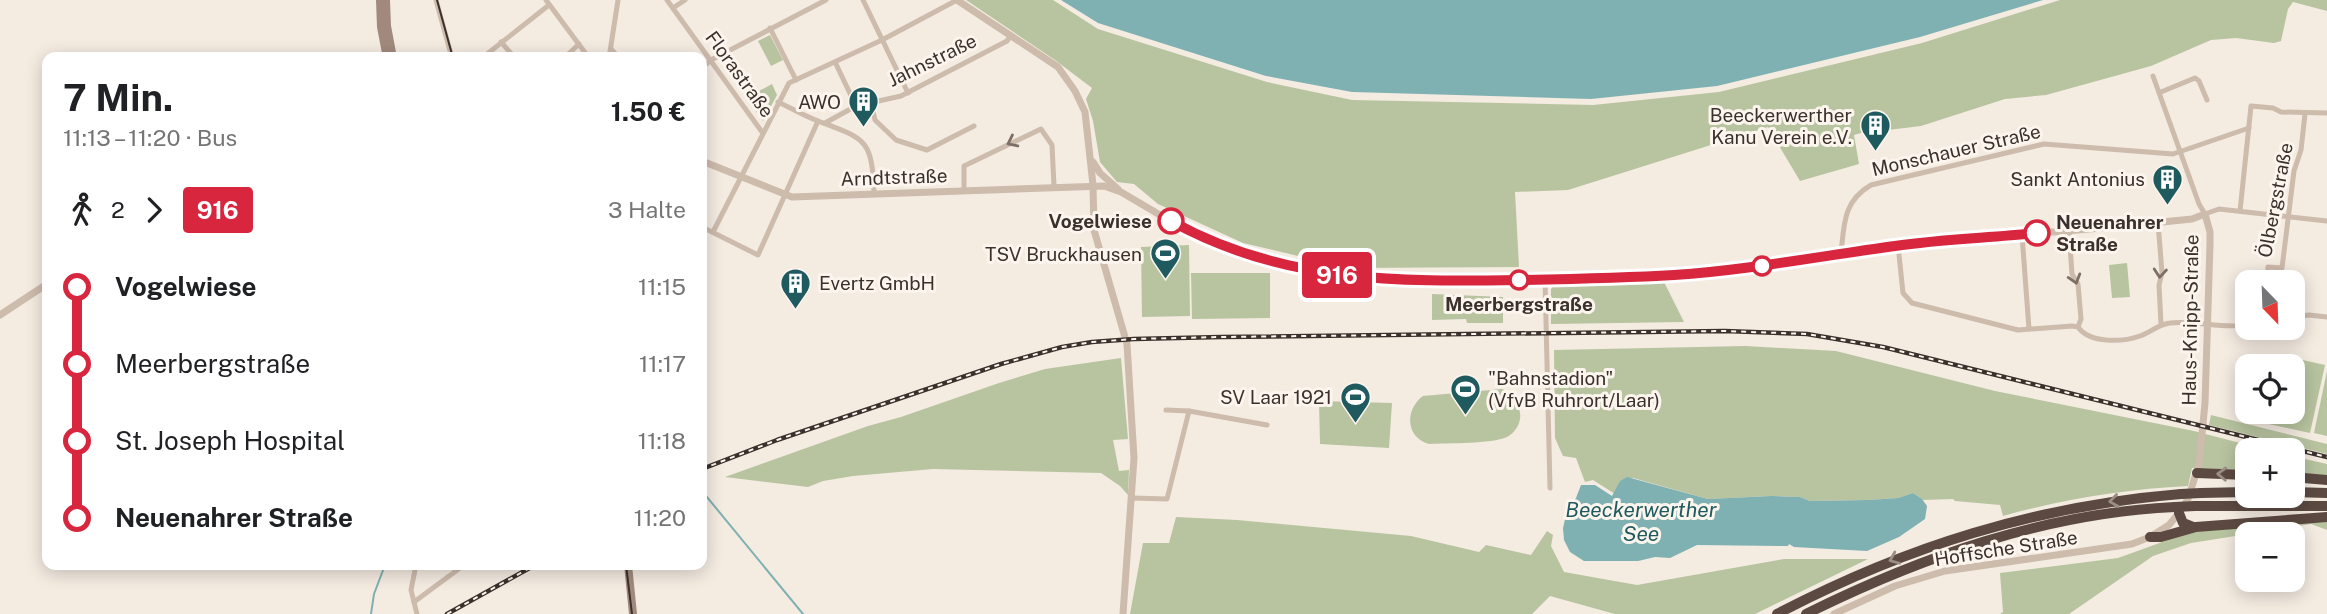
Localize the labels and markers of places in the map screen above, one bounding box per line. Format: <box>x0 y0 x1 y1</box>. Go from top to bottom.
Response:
building icon: AWO <box>847 85 881 129</box>
place label: AWO <box>798 91 841 113</box>
place label: Beeckerwerther Kanu Verein e.V. <box>1710 104 1852 148</box>
building icon: Beeckerwerther Kanu Verein e.V. <box>1858 109 1892 153</box>
building icon: Sankt Antonius <box>2151 162 2185 206</box>
place label: Sankt Antonius <box>2010 168 2145 190</box>
marker: Vogelwiese <box>1158 208 1184 234</box>
place label: Vogelwiese <box>1049 210 1152 232</box>
place label: Neuenahrer Straße <box>2056 211 2164 255</box>
marker: Neuenahrer Straße <box>2024 220 2050 246</box>
sports icon: TSV Bruckhausen <box>1148 237 1182 281</box>
place label: TSV Bruckhausen <box>985 243 1142 265</box>
unlabelled marker <box>1752 256 1772 276</box>
building icon: Evertz GmbH <box>779 266 813 310</box>
marker: Meerbergstraße <box>1509 270 1529 290</box>
place label: Evertz GmbH <box>819 272 935 294</box>
place label: Meerbergstraße <box>1445 293 1593 315</box>
place label: "Bahnstadion" (VfvB Ruhrort/Laar) <box>1488 367 1660 411</box>
sports icon: "Bahnstadion" (VfvB Ruhrort/Laar) <box>1448 372 1482 416</box>
sports icon: SV Laar 1921 <box>1338 380 1372 424</box>
place label: SV Laar 1921 <box>1220 386 1332 408</box>

